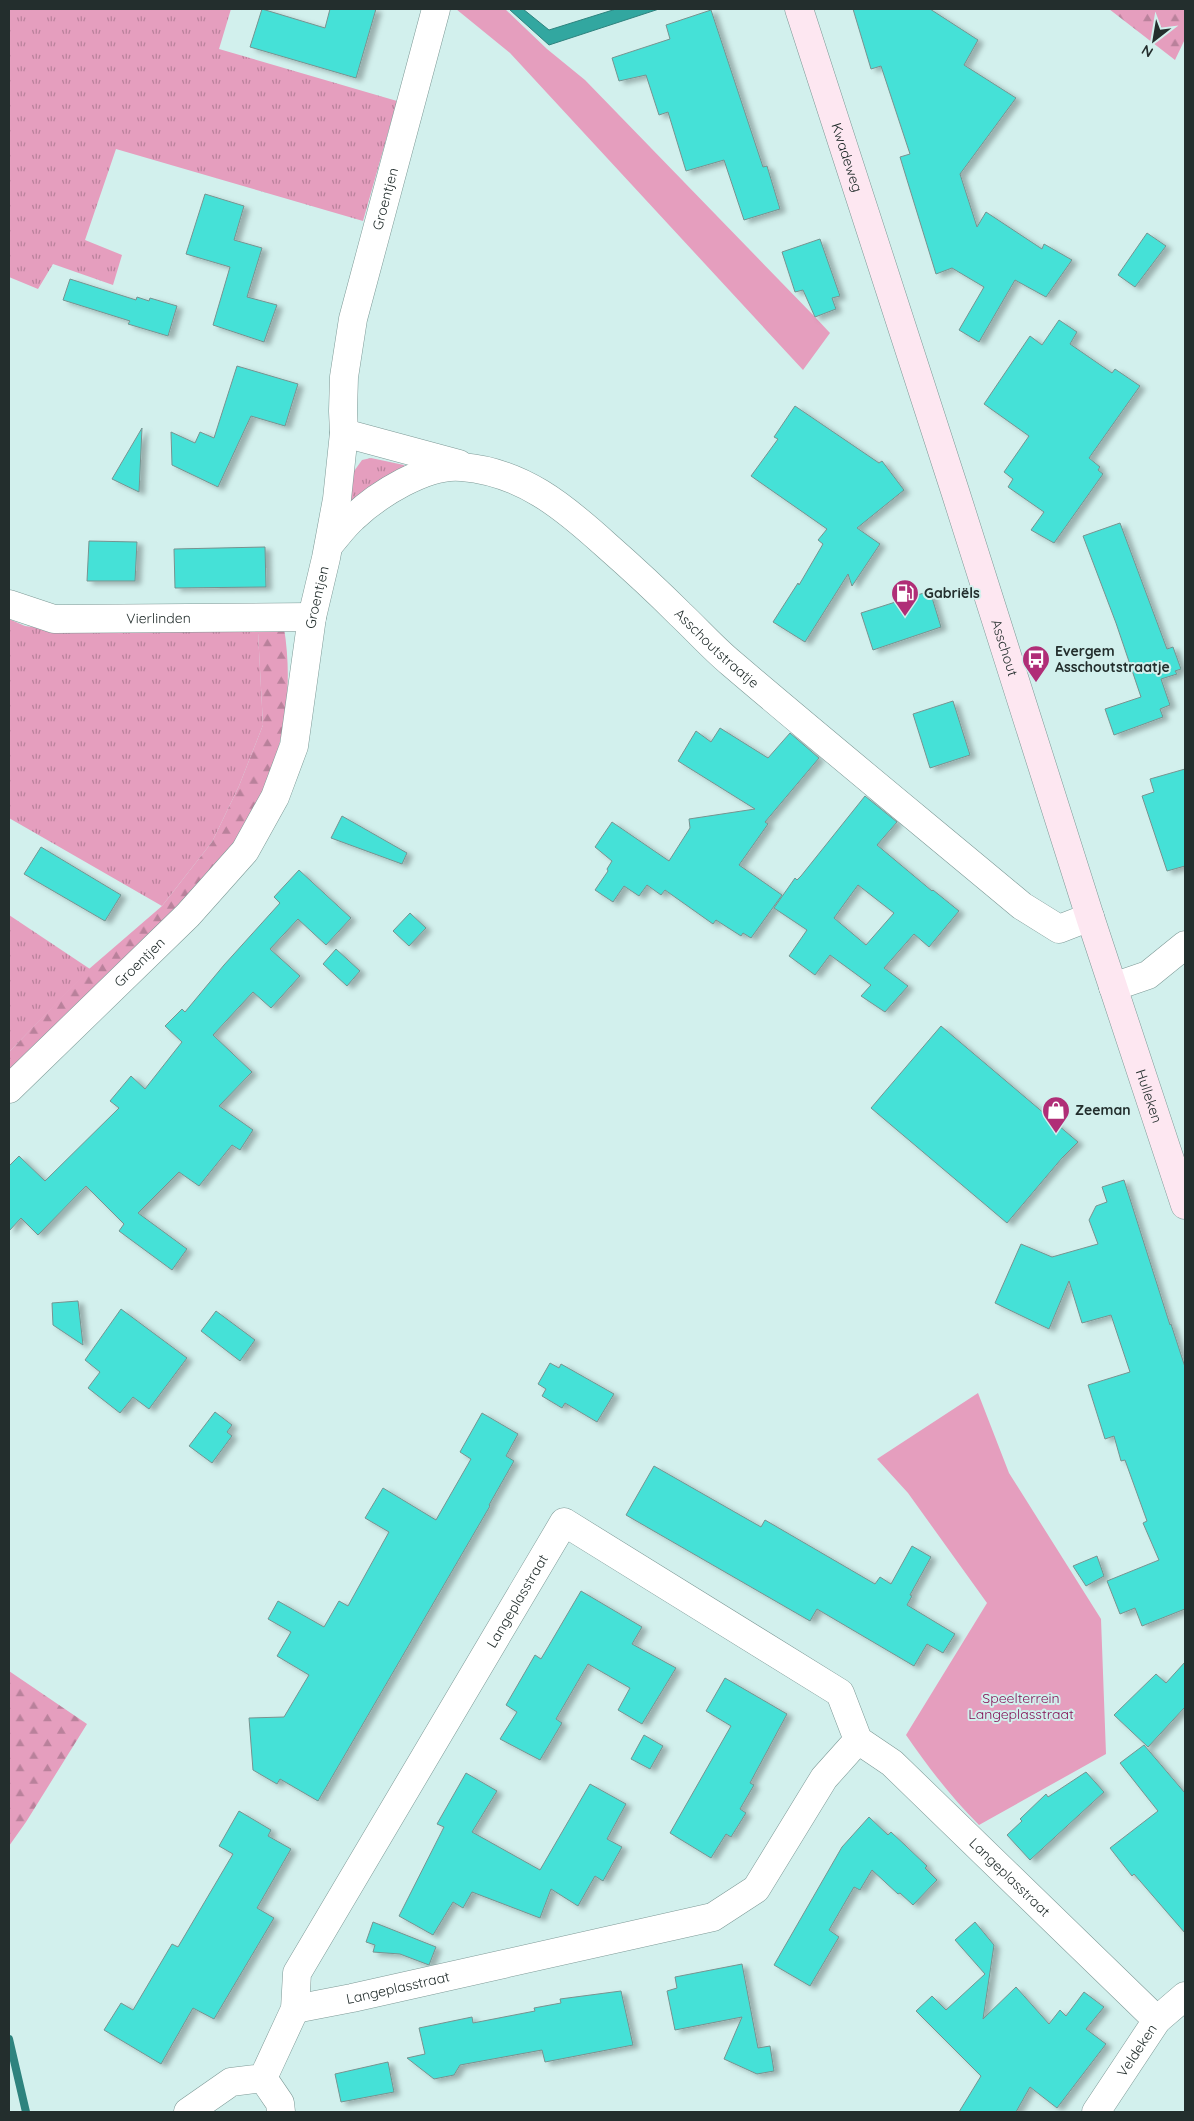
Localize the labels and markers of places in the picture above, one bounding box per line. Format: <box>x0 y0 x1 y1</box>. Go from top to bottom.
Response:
fuel station icon: Gabriëls <box>890 578 920 617</box>
place label: Gabriëls <box>924 584 980 602</box>
place label: Evergem Asschoutstraatje <box>1055 642 1170 676</box>
bus stop icon: Evergem Asschoutstraatje <box>1021 644 1051 683</box>
shop icon: Zeeman <box>1041 1095 1071 1134</box>
place label: Zeeman <box>1075 1101 1131 1119</box>

